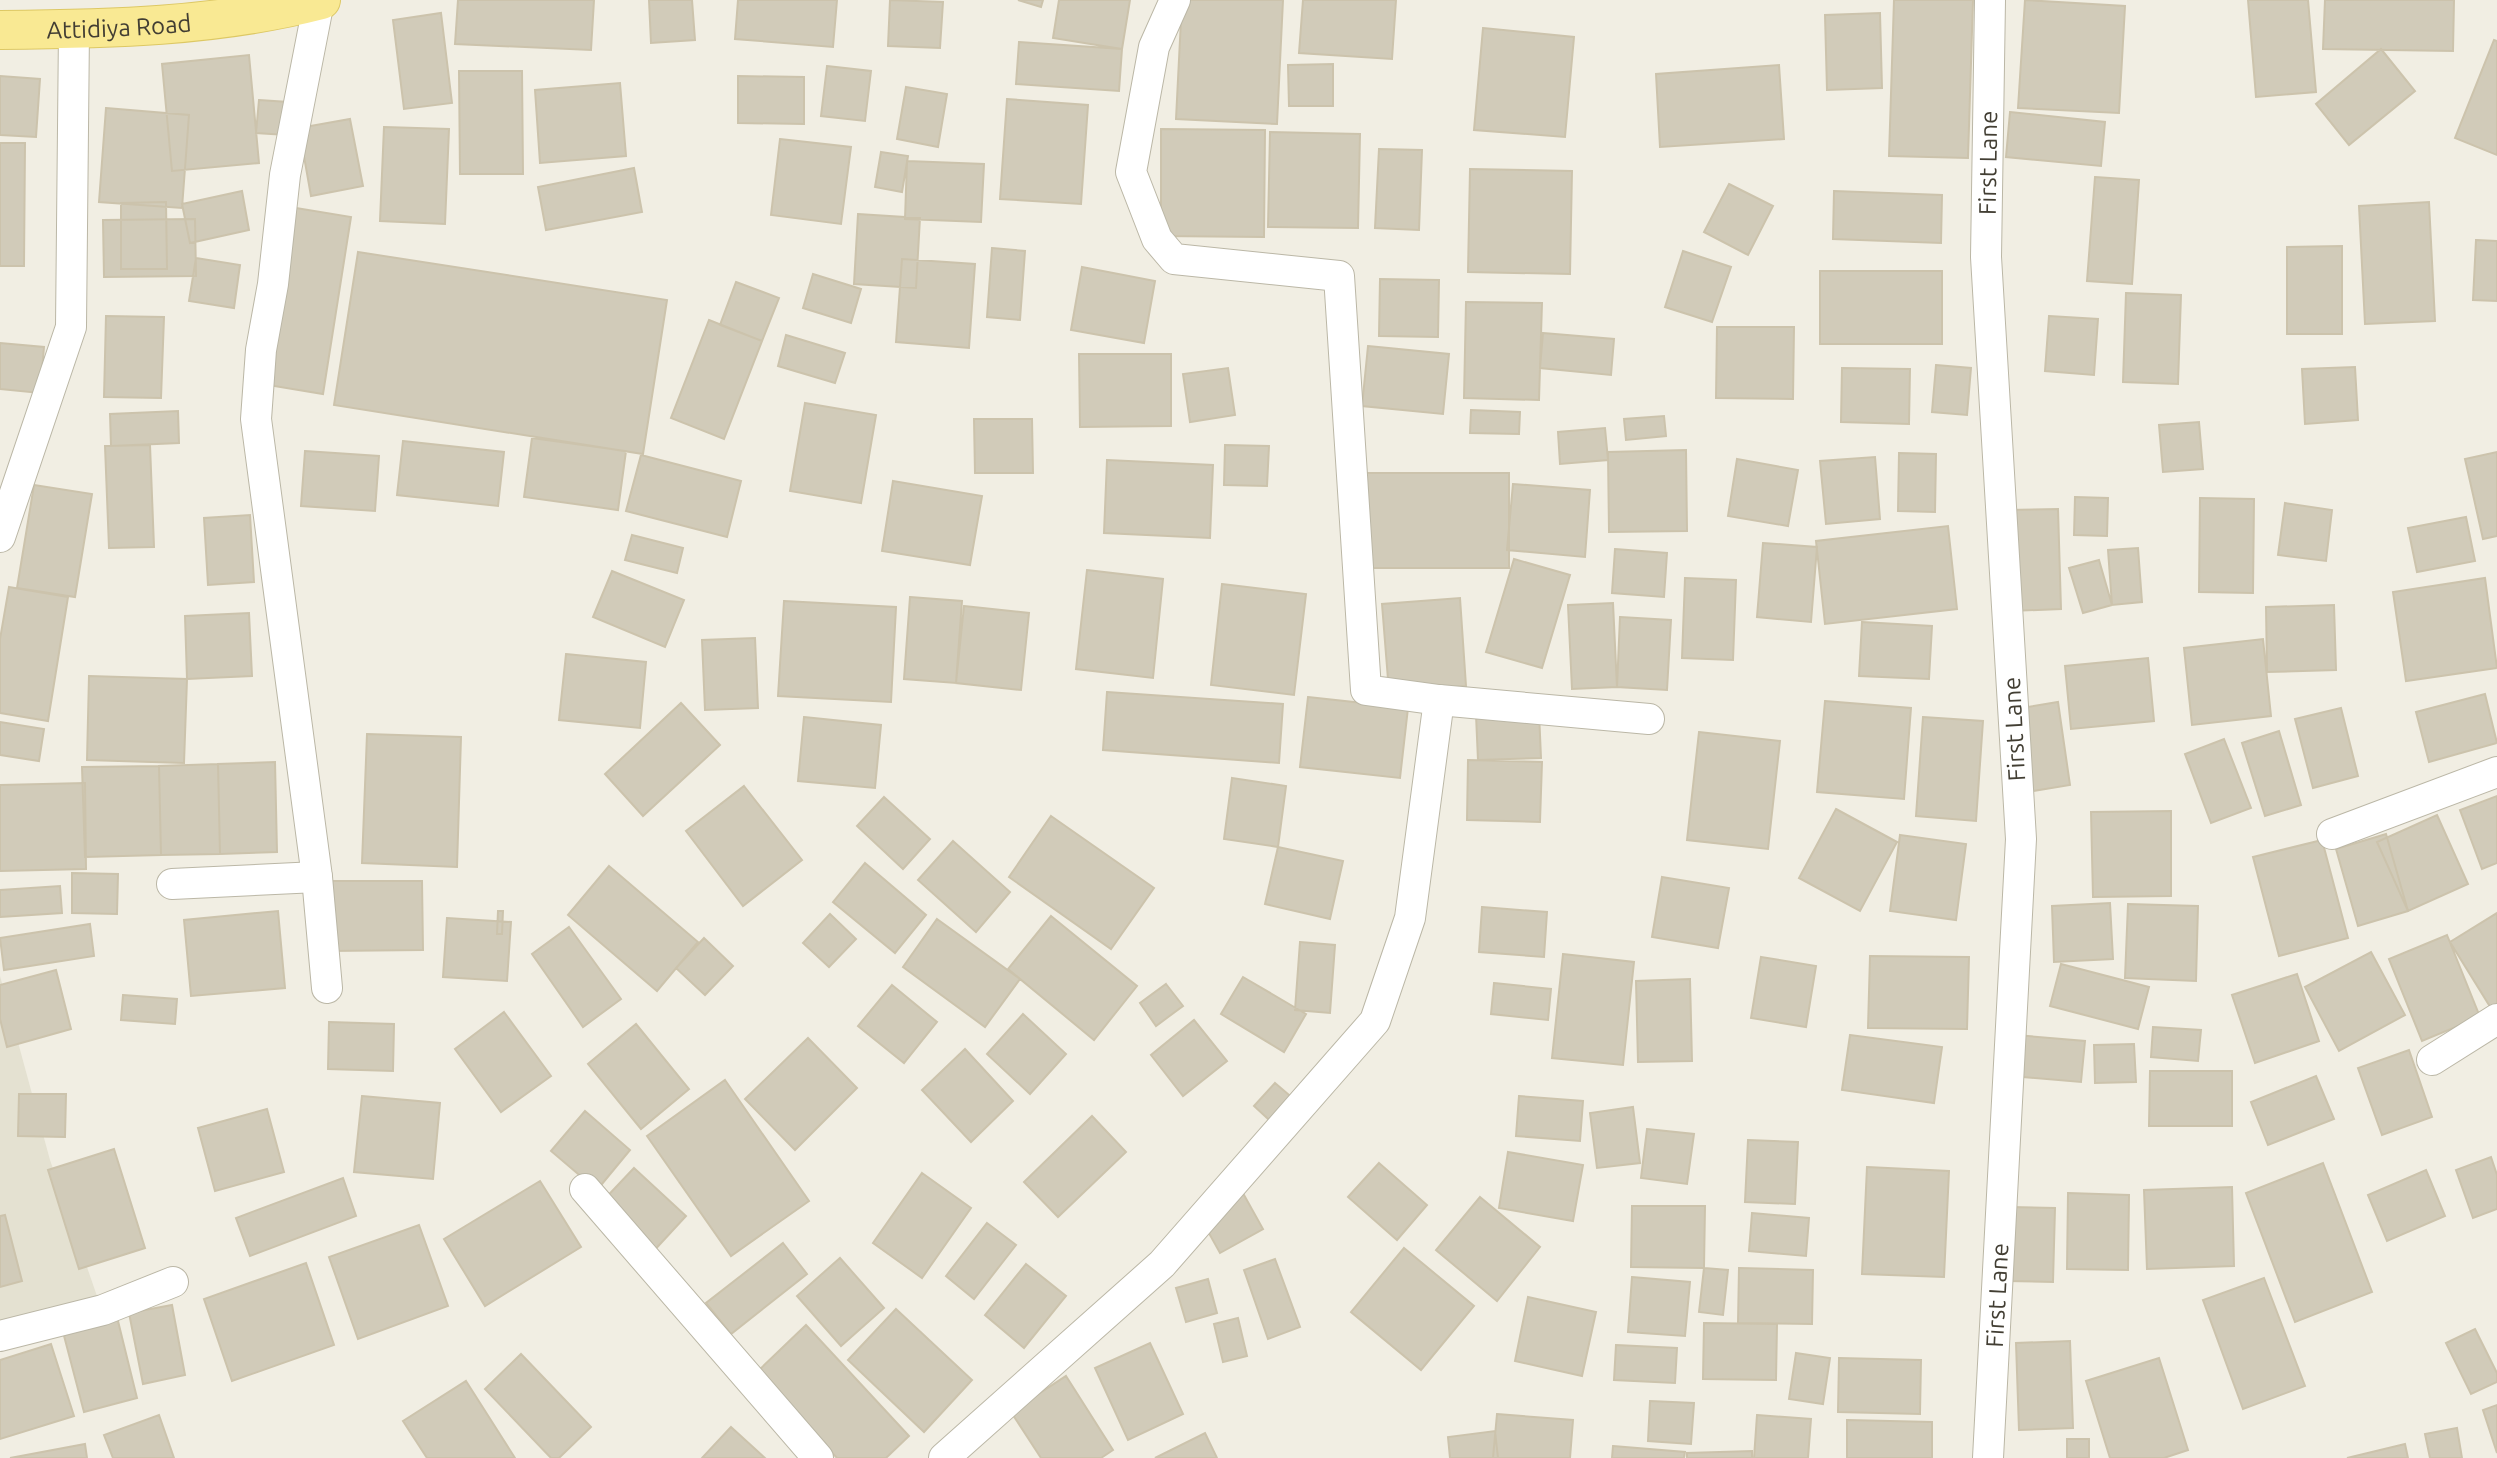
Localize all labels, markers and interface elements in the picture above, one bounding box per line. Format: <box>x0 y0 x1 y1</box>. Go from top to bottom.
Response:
street label: Attidiya Road <box>46 9 192 43</box>
street label: First Lane <box>1973 110 2002 215</box>
street label: First Lane <box>1998 676 2030 782</box>
street label: First Lane <box>1980 1242 2013 1348</box>

